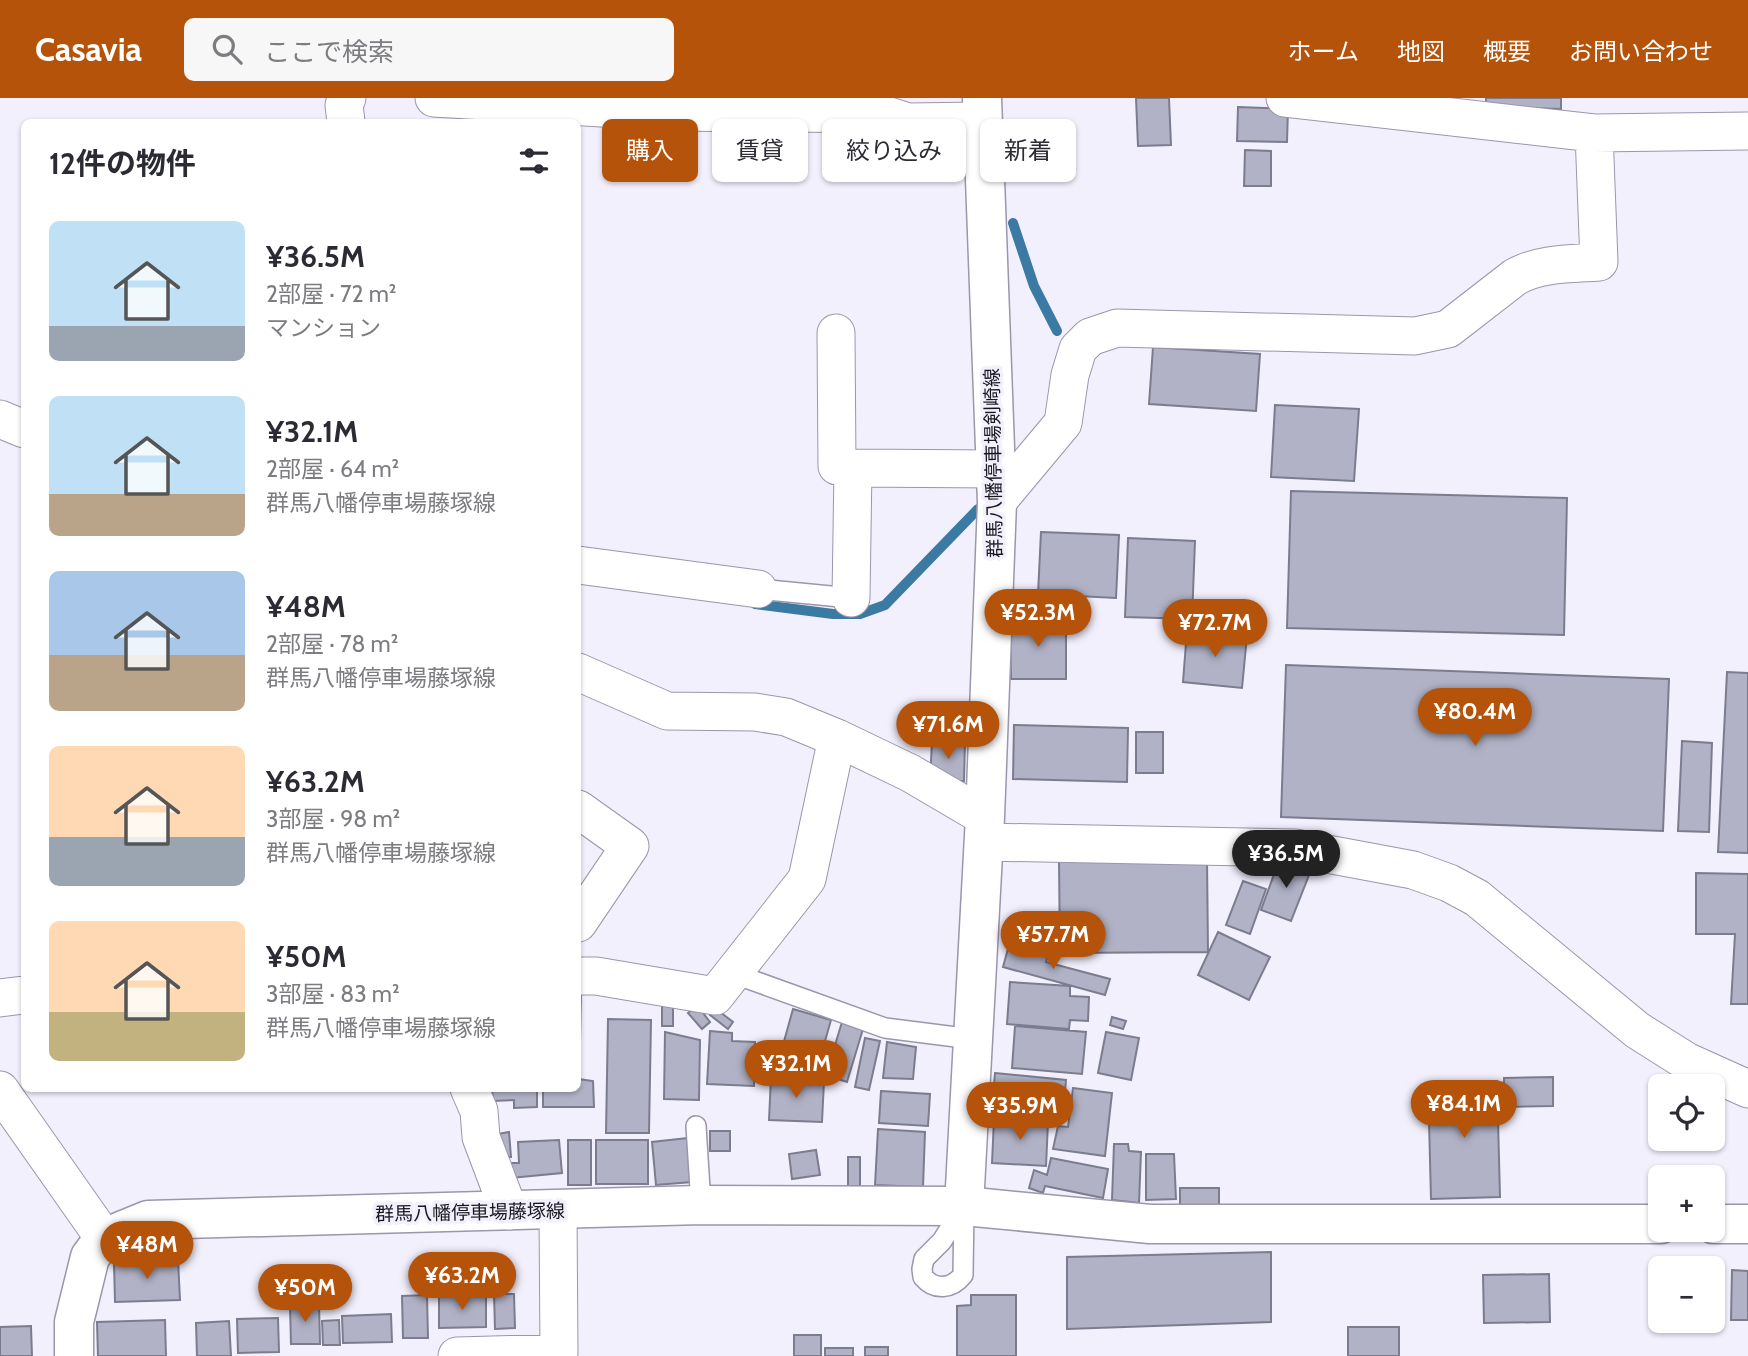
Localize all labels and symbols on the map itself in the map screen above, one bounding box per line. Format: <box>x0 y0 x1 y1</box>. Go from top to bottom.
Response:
street label: 群馬八幡停車場剣崎線 <box>980 368 1007 558</box>
pin: ¥52.3M <box>981 589 1095 649</box>
pin: ¥72.7M <box>1158 600 1272 659</box>
pin: ¥80.4M <box>1418 688 1532 748</box>
pin: ¥71.6M <box>891 702 1005 761</box>
pin: ¥36.5M <box>1229 830 1343 890</box>
pin: ¥57.7M <box>996 912 1110 971</box>
pin: ¥32.1M <box>739 1040 853 1100</box>
pin: ¥84.1M <box>1407 1080 1521 1140</box>
pin: ¥35.9M <box>963 1082 1077 1142</box>
street label: 群馬八幡停車場藤塚線 <box>375 1199 565 1226</box>
pin: ¥48M <box>106 1222 188 1281</box>
pin: ¥63.2M <box>405 1252 519 1312</box>
pin: ¥50M <box>264 1264 346 1324</box>

